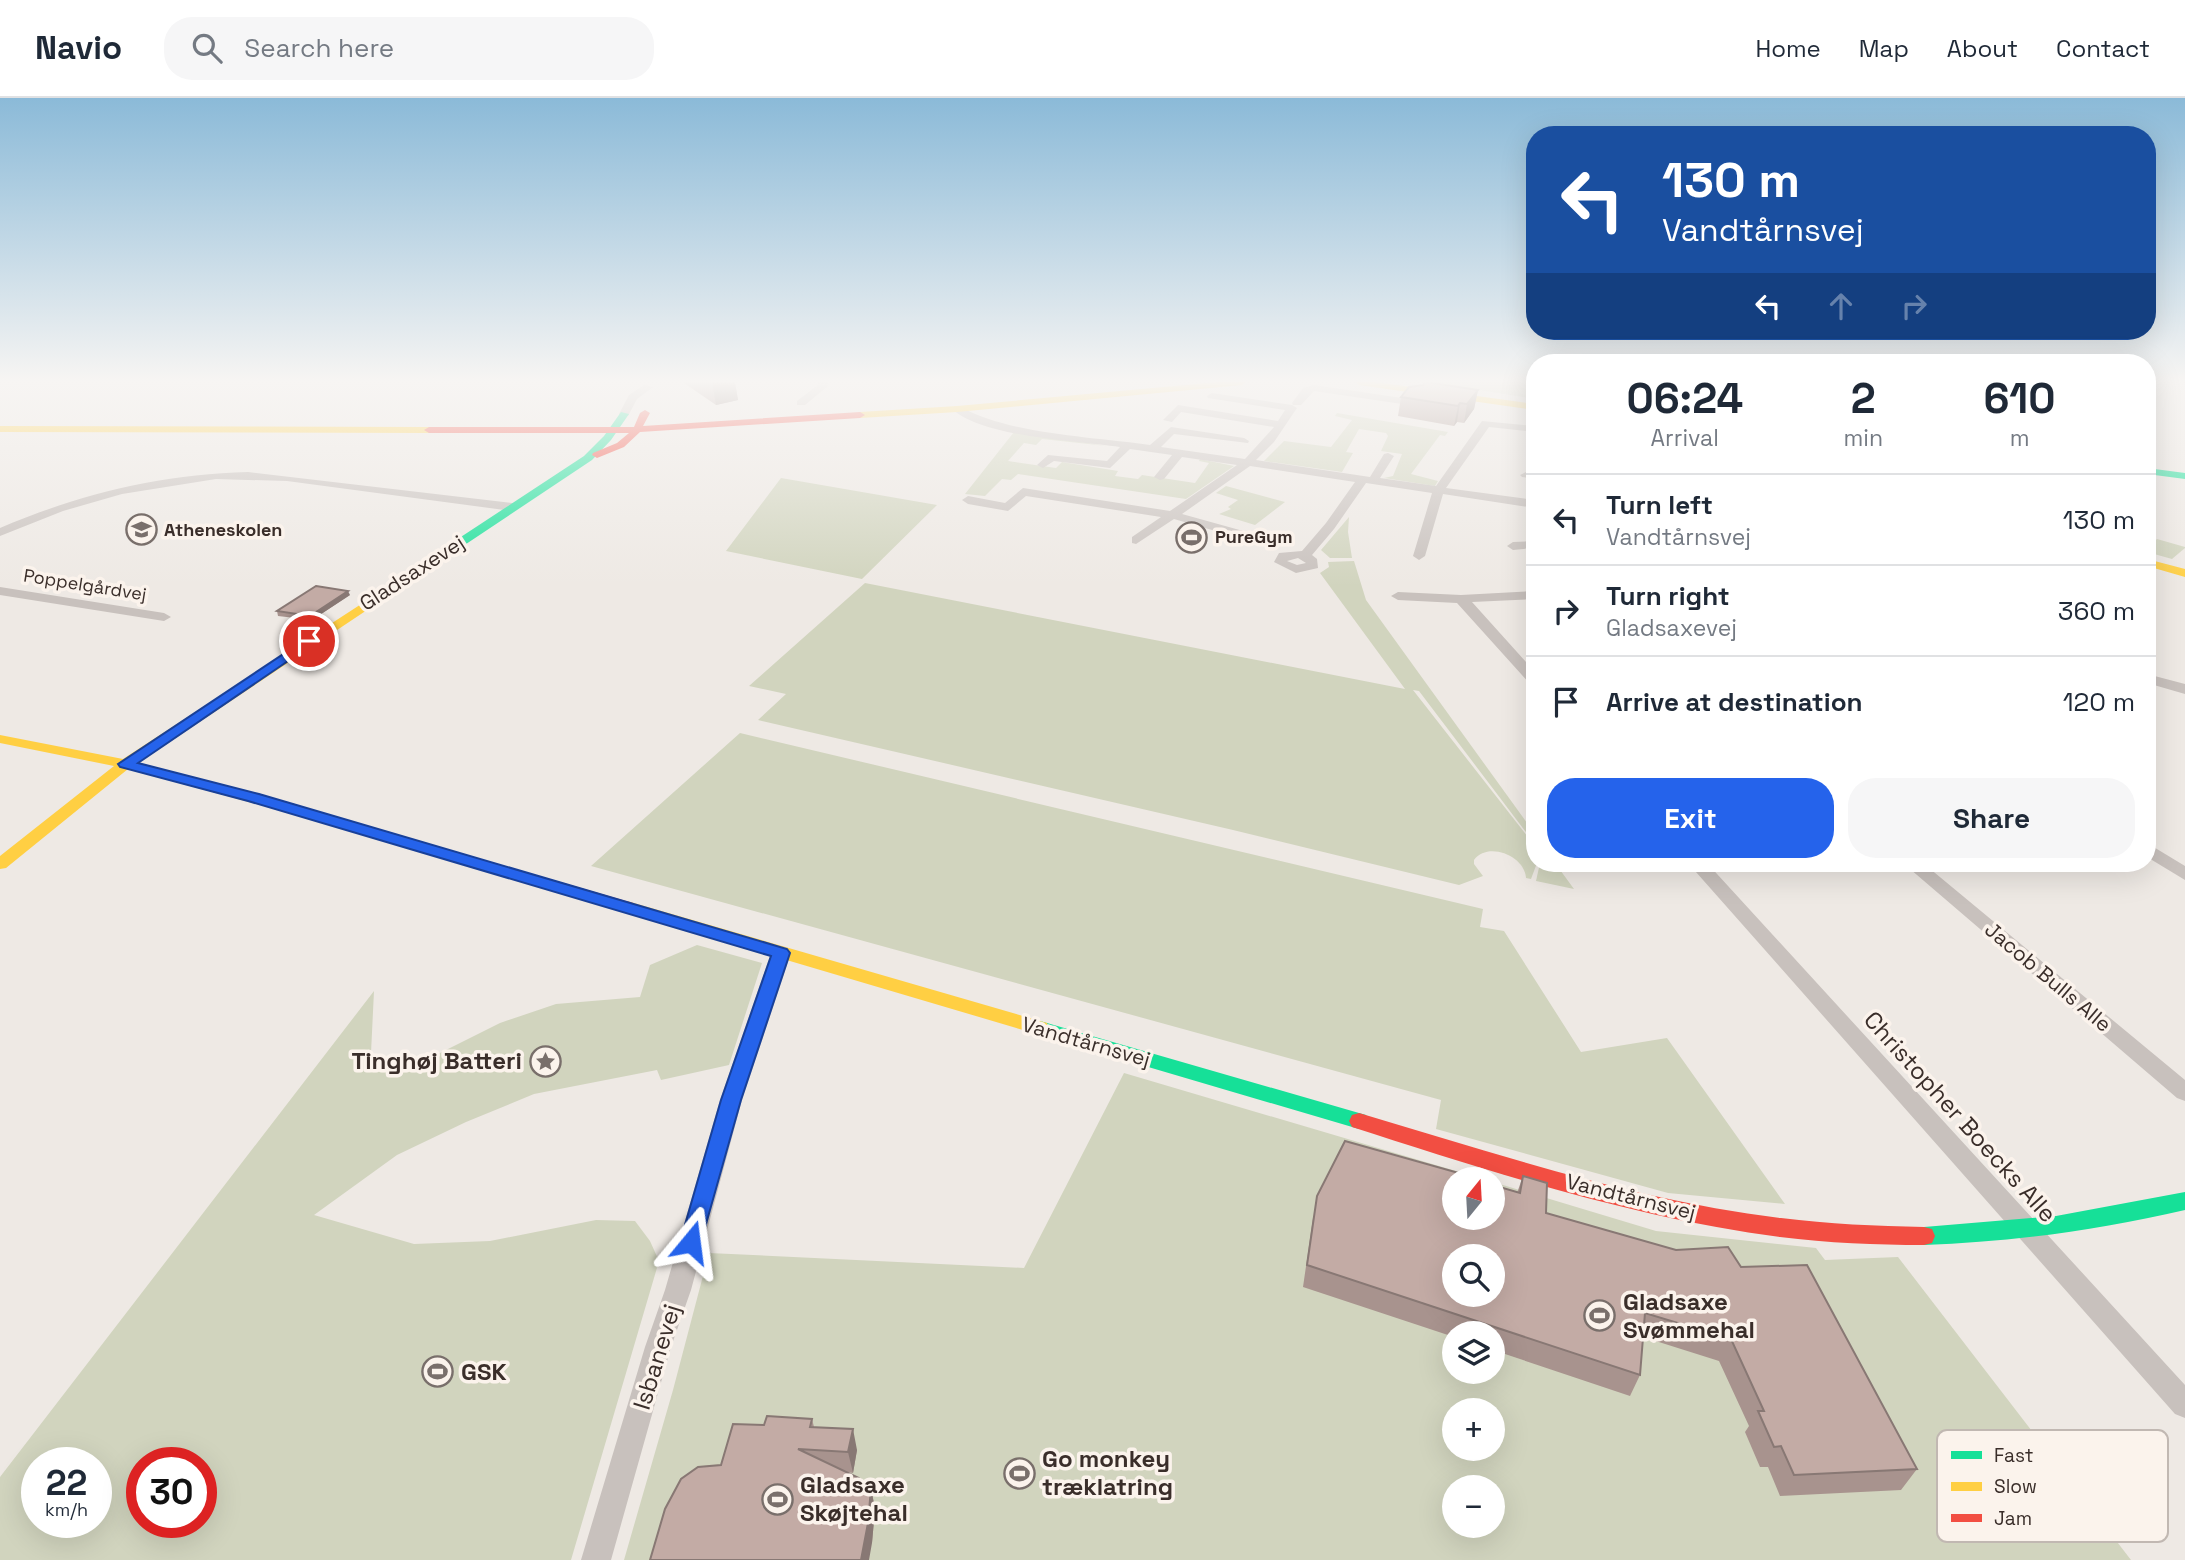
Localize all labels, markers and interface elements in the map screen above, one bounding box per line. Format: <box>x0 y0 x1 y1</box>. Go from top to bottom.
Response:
search box <box>164 17 654 80</box>
text: Navio <box>35 27 122 69</box>
icon: search <box>188 29 226 67</box>
text: Search here <box>244 31 394 65</box>
text: Home <box>1755 33 1821 64</box>
text: Map <box>1859 33 1909 64</box>
text: About <box>1947 33 2018 64</box>
text: Contact <box>2056 33 2150 64</box>
text: 130 m <box>1662 149 1800 211</box>
icon: left <box>1547 154 1638 245</box>
text: Vandtårnsvej <box>1662 210 1864 250</box>
icon: left <box>1749 287 1787 325</box>
icon: ahead <box>1822 287 1860 325</box>
icon: right <box>1895 287 1933 325</box>
text: 06:24 <box>1626 372 1743 425</box>
text: 2 <box>1851 372 1876 425</box>
text: 610 <box>1984 372 2056 425</box>
text: Arrival <box>1651 423 1719 453</box>
text: min <box>1844 423 1883 453</box>
text: m <box>2010 423 2029 453</box>
text: Turn left <box>1606 488 1713 522</box>
icon: left <box>1547 501 1585 539</box>
text: 130 m <box>2063 503 2135 537</box>
school or university icon: Atheneskolen <box>124 513 158 547</box>
place label: Atheneskolen <box>164 518 282 541</box>
sports icon: PureGym <box>1175 520 1209 554</box>
text: Vandtårnsvej <box>1606 522 1751 552</box>
place label: PureGym <box>1215 525 1293 548</box>
street label: Gladsaxevej <box>354 529 469 616</box>
street label: Poppelgårdvej <box>22 563 148 606</box>
text: Turn right <box>1606 579 1730 613</box>
icon: right <box>1547 592 1585 630</box>
text: 360 m <box>2058 594 2135 628</box>
pin <box>279 611 339 671</box>
text: Gladsaxevej <box>1606 613 1737 643</box>
icon: arrive <box>290 622 328 660</box>
icon: arrive <box>1547 683 1585 721</box>
text: Arrive at destination <box>1606 685 1863 719</box>
text: 120 m <box>2063 685 2135 719</box>
button: Exit <box>1547 778 1834 858</box>
button: Share <box>1848 778 2135 858</box>
street label: Jacob Bulls Alle <box>1979 916 2117 1038</box>
street label: Christopher Boecks Alle <box>1857 1005 2064 1229</box>
street label: Vandtårnsvej <box>1019 1010 1153 1073</box>
place icon: Tinghøj Batteri <box>528 1044 562 1078</box>
place label: Tinghøj Batteri <box>351 1045 522 1076</box>
north arrow <box>1442 1167 1505 1230</box>
map controls <box>1442 1167 1505 1538</box>
street label: Vandtårnsvej <box>1564 1167 1699 1226</box>
position arrow <box>654 1205 728 1279</box>
button: search <box>1442 1244 1505 1307</box>
place label: Gladsaxe Svømmehal <box>1623 1286 1755 1345</box>
sports icon: Gladsaxe Svømmehal <box>1583 1299 1617 1333</box>
street label: Isbanevej <box>626 1300 687 1413</box>
button: layers <box>1442 1321 1505 1384</box>
sports icon: GSK <box>421 1355 455 1389</box>
place label: GSK <box>461 1356 506 1387</box>
button: + <box>1442 1398 1505 1461</box>
legend <box>1937 1430 2168 1542</box>
place label: Go monkey træklatring <box>1042 1443 1173 1502</box>
text: Fast <box>1994 1443 2034 1468</box>
speed limit sign: 30 <box>126 1447 217 1538</box>
sports icon: Go monkey træklatring <box>1002 1456 1036 1490</box>
text: 22 <box>46 1461 87 1505</box>
place label: Gladsaxe Skøjtehal <box>800 1469 908 1528</box>
text: Slow <box>1994 1474 2037 1499</box>
button: − <box>1442 1475 1505 1538</box>
sports icon: Gladsaxe Skøjtehal <box>760 1482 794 1516</box>
text: km/h <box>45 1498 88 1521</box>
text: Jam <box>1994 1506 2032 1531</box>

